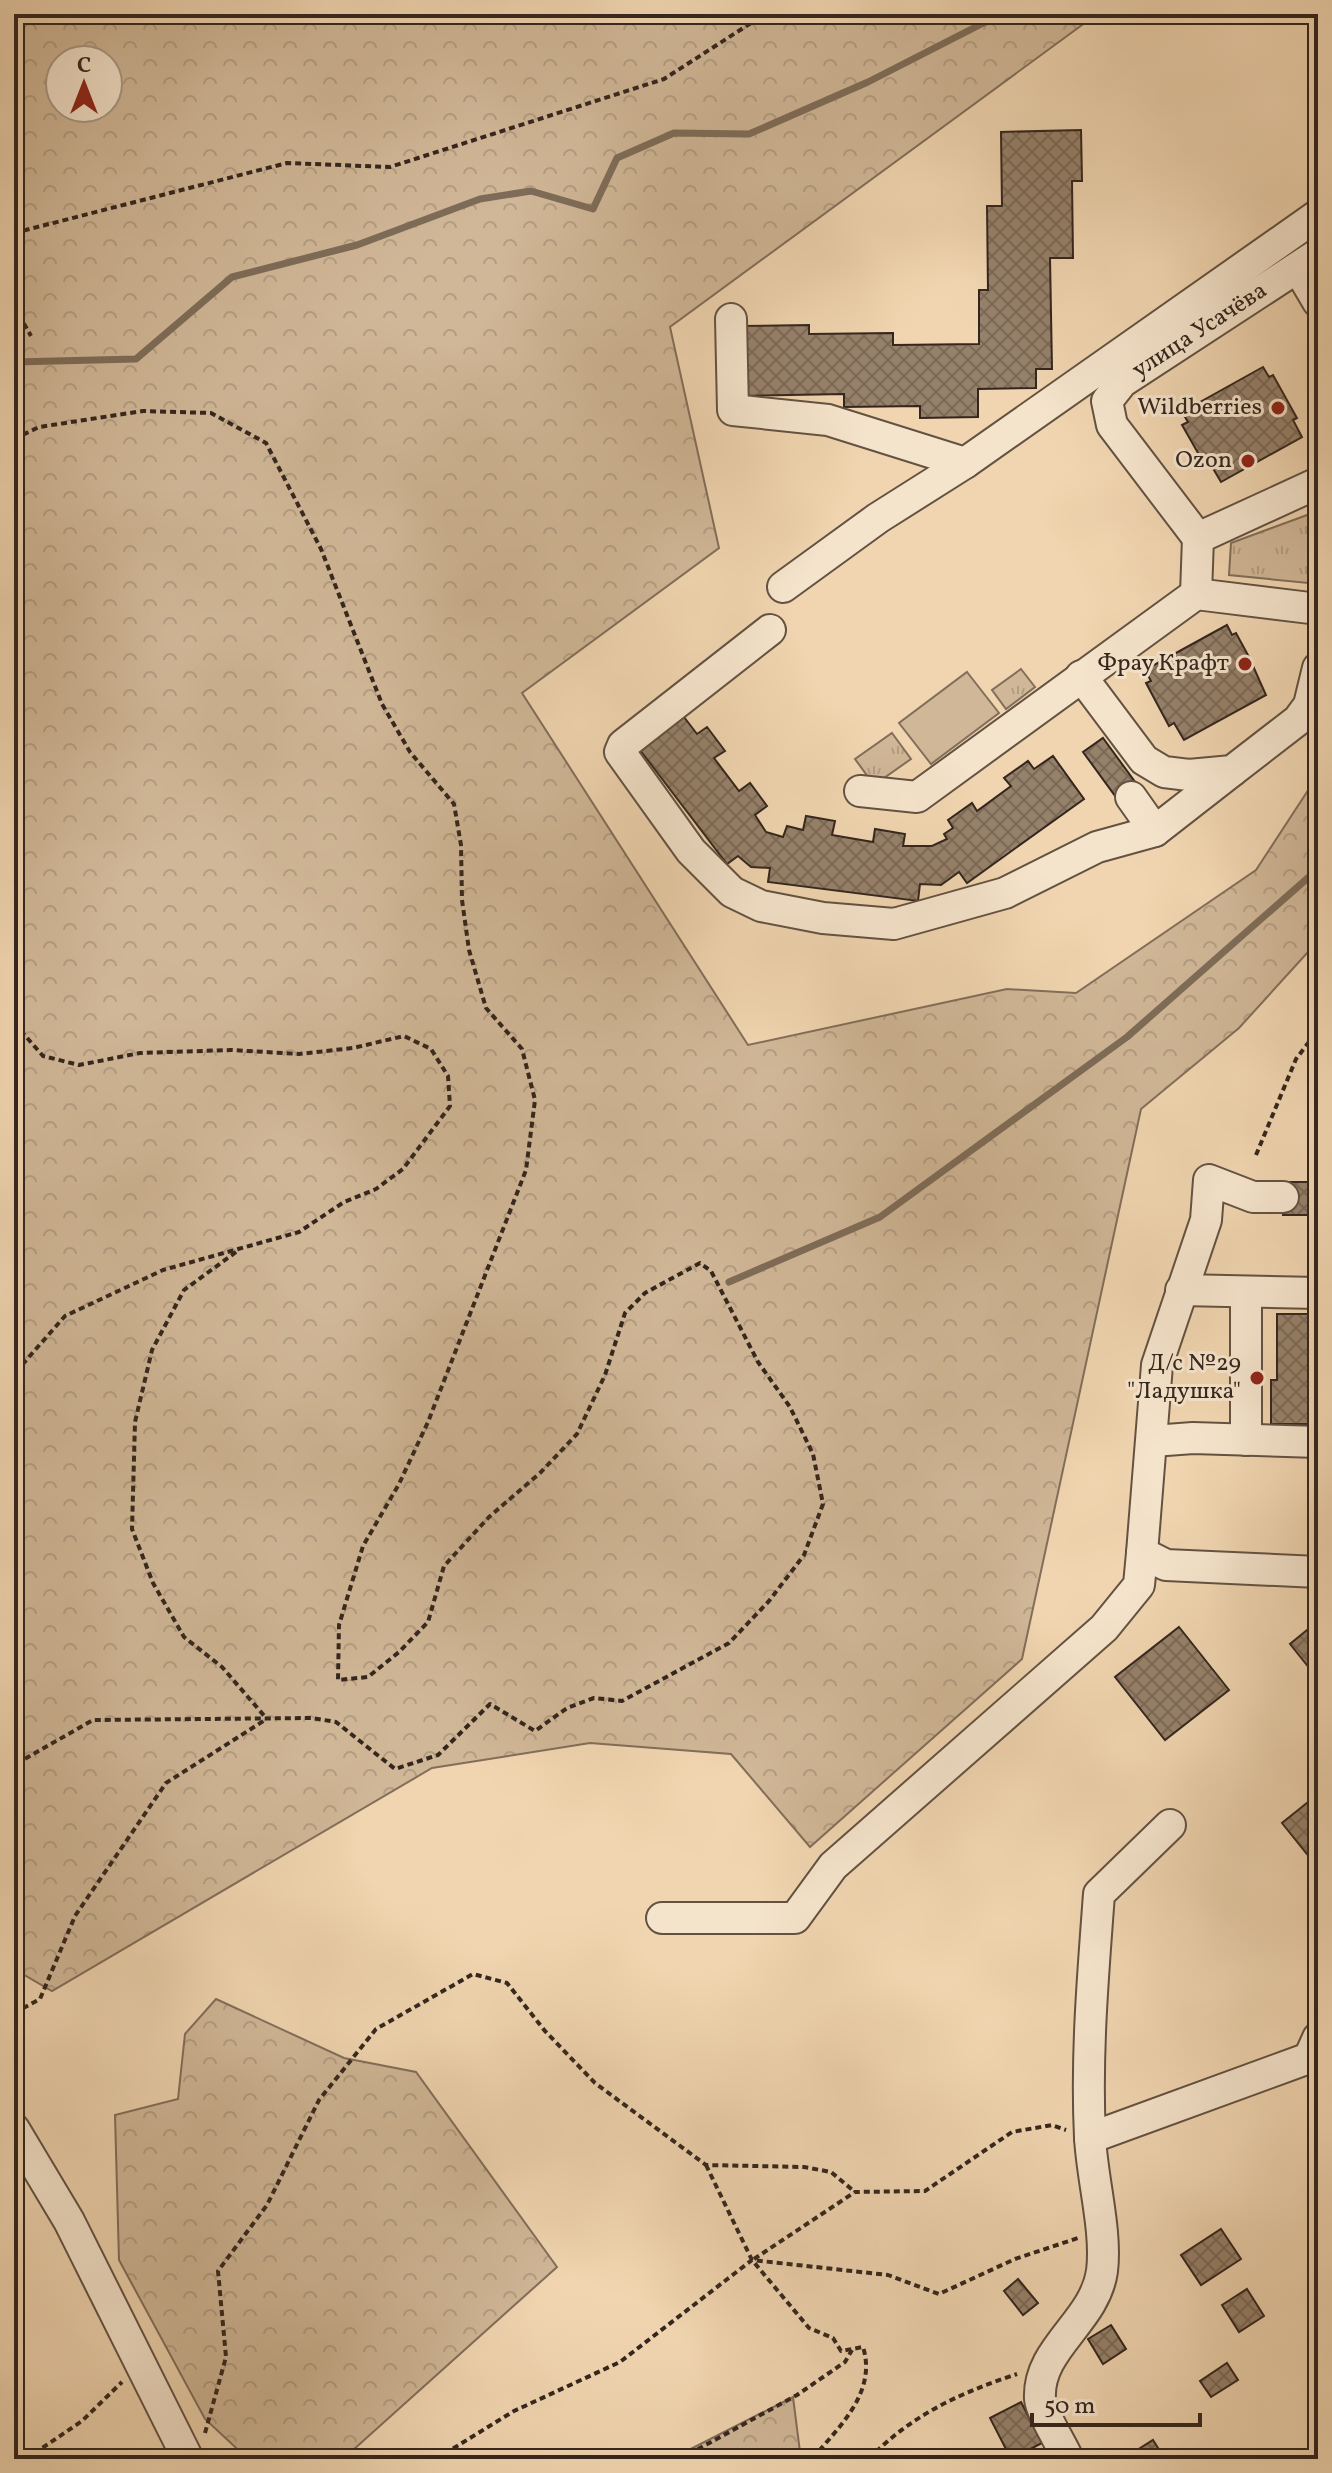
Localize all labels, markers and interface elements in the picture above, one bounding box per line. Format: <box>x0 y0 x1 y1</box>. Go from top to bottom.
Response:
north arrow <box>44 44 124 124</box>
text: С <box>77 51 91 82</box>
street label: улица Усачёва <box>1126 275 1274 387</box>
place label: Wildberries <box>1137 391 1262 425</box>
marker: Wildberries <box>1269 399 1287 417</box>
place label: Ozon <box>1175 444 1232 478</box>
marker: Ozon <box>1239 452 1257 470</box>
place label: Фрау Крафт <box>1097 647 1229 681</box>
marker: Фрау Крафт <box>1236 655 1254 673</box>
place label: Д/с №29 "Ладушка" <box>1127 1347 1241 1409</box>
marker: Д/с №29 "Ладушка" <box>1248 1369 1266 1387</box>
scale bar <box>1032 2377 1200 2427</box>
text: 50 m <box>1044 2390 1096 2424</box>

